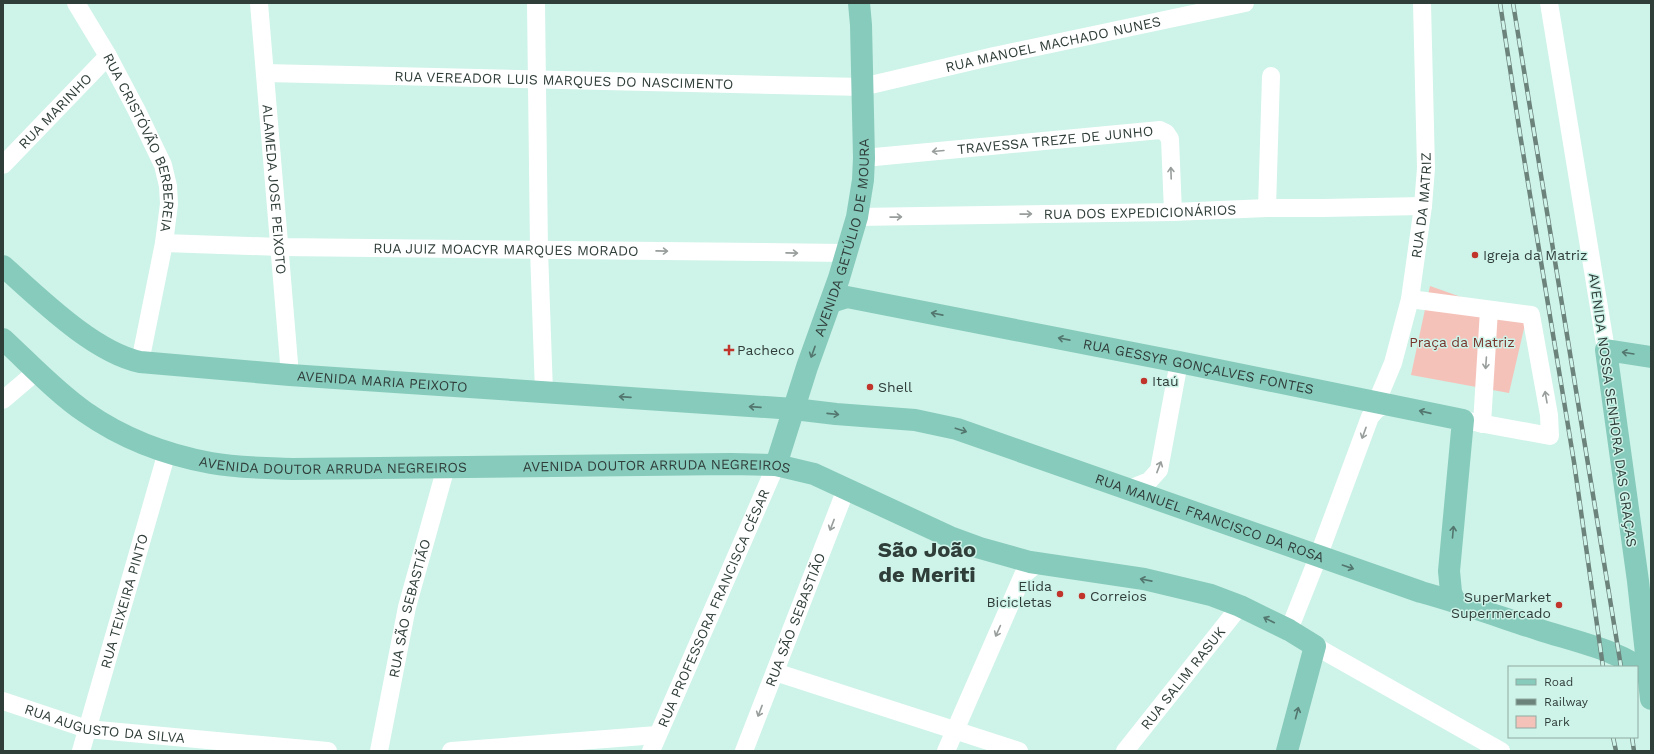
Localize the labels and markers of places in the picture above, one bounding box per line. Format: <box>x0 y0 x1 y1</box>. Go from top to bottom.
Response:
place label: Igreja da Matriz <box>1483 247 1588 263</box>
marker: Igreja da Matriz <box>1470 250 1480 260</box>
place label: Pacheco <box>737 342 794 358</box>
marker: Pacheco <box>724 345 734 355</box>
place label: Itaú <box>1152 373 1179 389</box>
marker: Itaú <box>1139 376 1149 386</box>
place label: Shell <box>878 379 913 395</box>
marker: Shell <box>865 382 875 392</box>
place label: Elida Bicicletas <box>986 578 1052 610</box>
place label: Correios <box>1090 588 1147 604</box>
marker: Elida Bicicletas <box>1055 589 1065 599</box>
place label: SuperMarket Supermercado <box>1451 589 1551 621</box>
marker: Correios <box>1077 591 1087 601</box>
marker: SuperMarket Supermercado <box>1554 600 1564 610</box>

